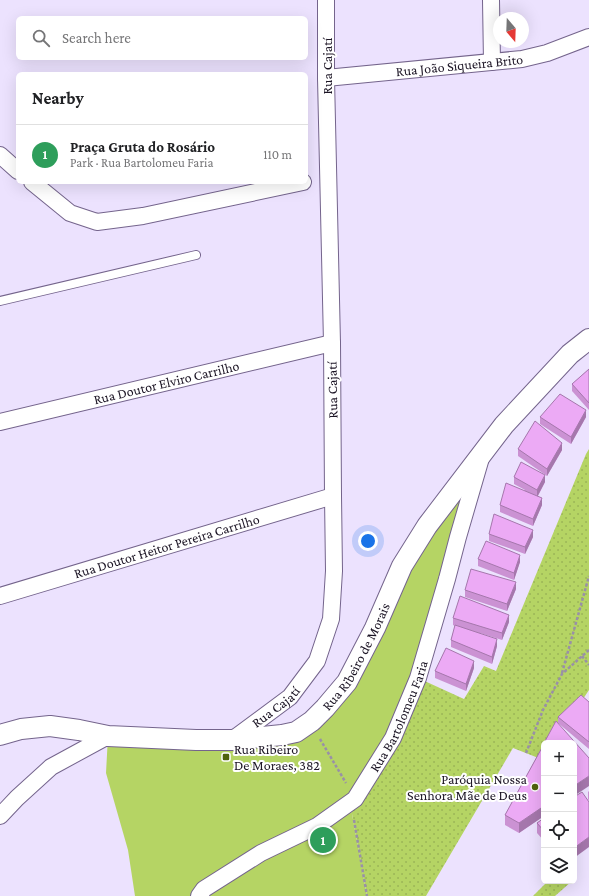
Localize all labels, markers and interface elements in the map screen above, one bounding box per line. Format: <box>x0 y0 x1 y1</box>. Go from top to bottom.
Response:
north arrow <box>493 12 529 48</box>
search box <box>16 16 308 60</box>
icon: search <box>30 27 52 49</box>
text: Search here <box>62 30 131 46</box>
street label: Rua Cajatí <box>319 37 336 94</box>
street label: Rua João Siqueira Brito <box>395 51 524 79</box>
text: Nearby <box>32 89 84 108</box>
text: Praça Gruta do Rosário <box>70 139 215 155</box>
text: 1 <box>43 147 47 162</box>
text: 110 m <box>263 147 292 162</box>
text: Park · Rua Bartolomeu Faria <box>70 155 213 170</box>
street label: Rua Doutor Elviro Carrilho <box>92 357 241 407</box>
street label: Rua Cajatí <box>323 361 341 419</box>
street label: Rua Doutor Heitor Pereira Carrilho <box>72 511 261 581</box>
your location <box>358 531 378 551</box>
street label: Rua Ribeiro de Morais <box>319 600 393 713</box>
street label: Rua Bartolomeu Faria <box>366 658 431 775</box>
street label: Rua Cajatí <box>249 683 303 731</box>
map controls <box>541 740 577 884</box>
button: + <box>541 740 577 776</box>
place label: Rua Ribeiro De Moraes, 382 <box>234 741 320 773</box>
marker: Rua Ribeiro De Moraes, 382 <box>221 752 231 762</box>
place label: Paróquia Nossa Senhora Mãe de Deus <box>407 771 528 803</box>
button: − <box>541 776 577 812</box>
marker: Paróquia Nossa Senhora Mãe de Deus <box>530 782 540 792</box>
button: locate <box>541 812 577 848</box>
pin: 1 <box>310 825 336 855</box>
button: layers <box>541 848 577 884</box>

